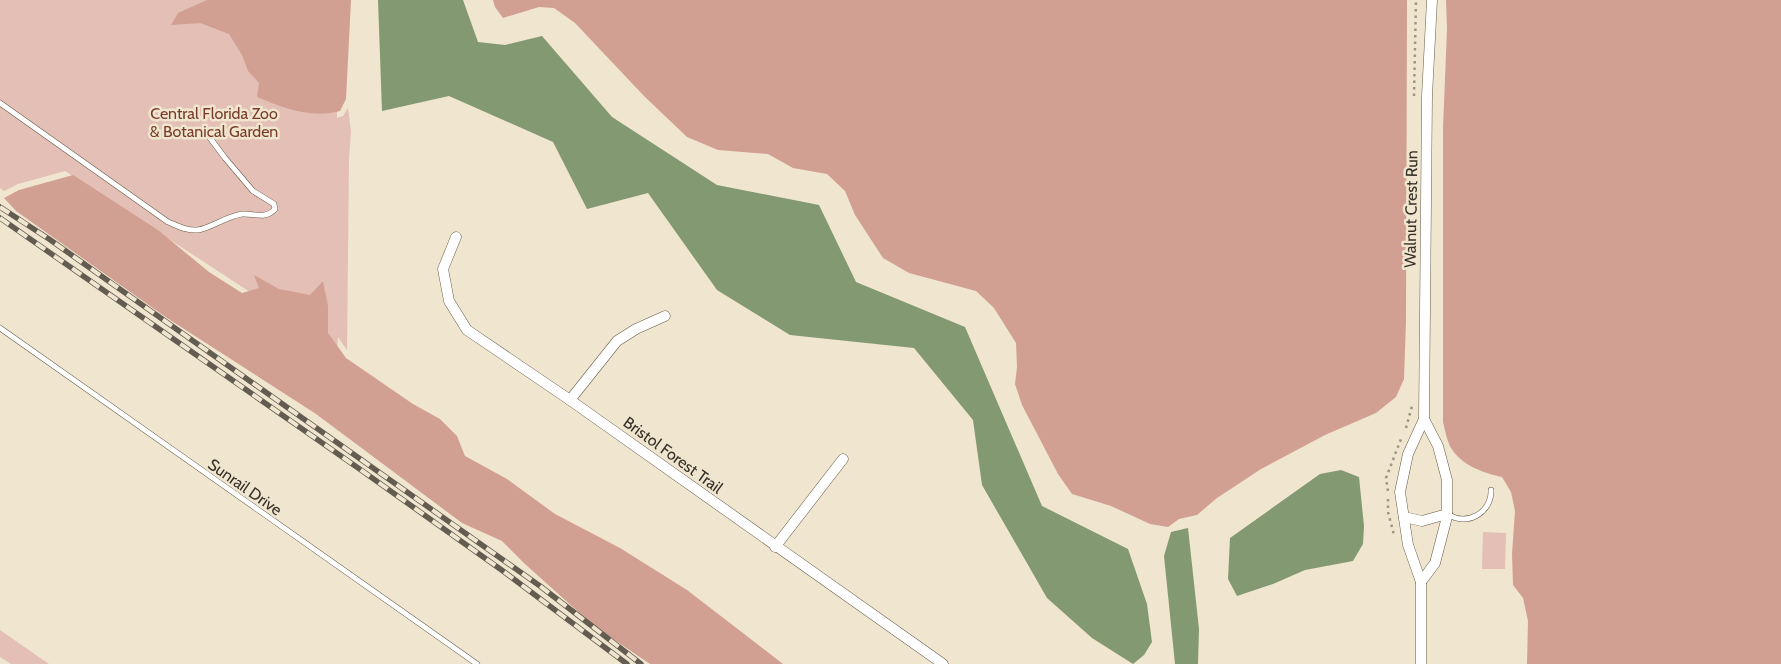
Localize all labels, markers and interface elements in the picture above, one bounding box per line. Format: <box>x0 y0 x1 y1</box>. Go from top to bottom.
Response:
park label: Central Florida Zoo & Botanical Garden <box>150 104 278 141</box>
street label: Walnut Crest Run <box>1400 150 1422 268</box>
street label: Bristol Forest Trail <box>620 413 727 498</box>
street label: Sunrail Drive <box>204 455 286 519</box>

